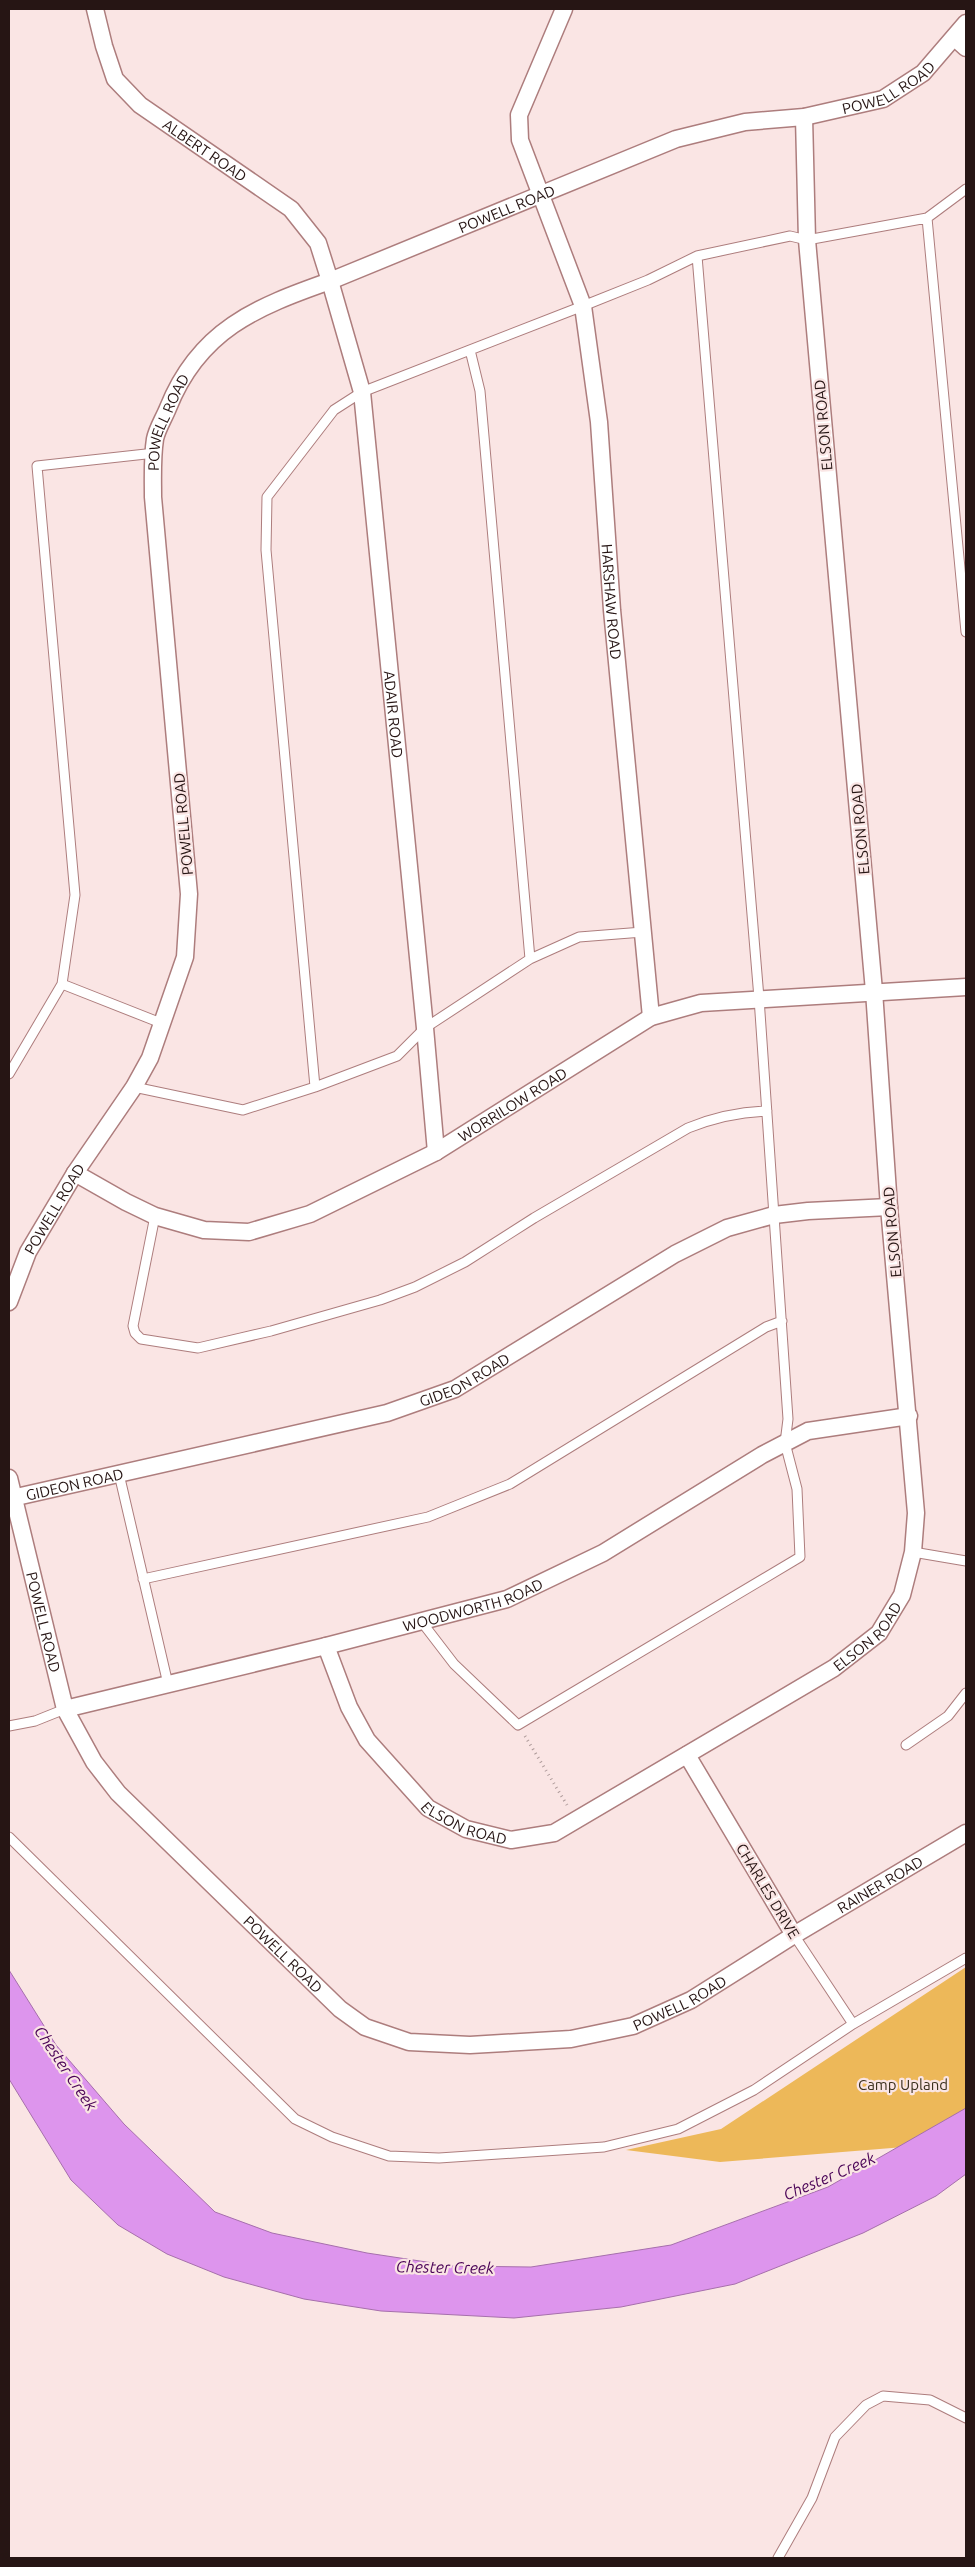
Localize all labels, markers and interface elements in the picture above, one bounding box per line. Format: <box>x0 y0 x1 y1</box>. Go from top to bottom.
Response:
street label: POWELL ROAD <box>840 57 938 117</box>
street label: ALBERT ROAD <box>160 115 250 185</box>
street label: POWELL ROAD <box>456 181 557 236</box>
street label: POWELL ROAD <box>144 370 192 471</box>
street label: ELSON ROAD <box>811 379 835 471</box>
street label: HARSHAW ROAD <box>599 543 625 660</box>
street label: ADAIR ROAD <box>381 670 407 759</box>
street label: POWELL ROAD <box>170 772 196 876</box>
street label: ELSON ROAD <box>848 783 872 875</box>
street label: WORRILOW ROAD <box>455 1064 570 1145</box>
street label: POWELL ROAD <box>20 1160 88 1257</box>
street label: ELSON ROAD <box>880 1186 904 1278</box>
street label: GIDEON ROAD <box>417 1349 512 1409</box>
street label: GIDEON ROAD <box>24 1465 125 1503</box>
street label: POWELL ROAD <box>23 1570 64 1674</box>
street label: WOODWORTH ROAD <box>401 1575 545 1634</box>
street label: ELSON ROAD <box>830 1599 904 1674</box>
street label: ELSON ROAD <box>418 1798 509 1847</box>
street label: CHARLES DRIVE <box>733 1840 803 1942</box>
street label: RAINER ROAD <box>834 1852 926 1916</box>
street label: POWELL ROAD <box>241 1912 326 1996</box>
street label: POWELL ROAD <box>630 1972 729 2033</box>
water label: Chester Creek <box>31 2022 101 2114</box>
park label: Camp Upland <box>858 2076 948 2093</box>
water label: Chester Creek <box>780 2148 878 2203</box>
water label: Chester Creek <box>396 2257 495 2277</box>

